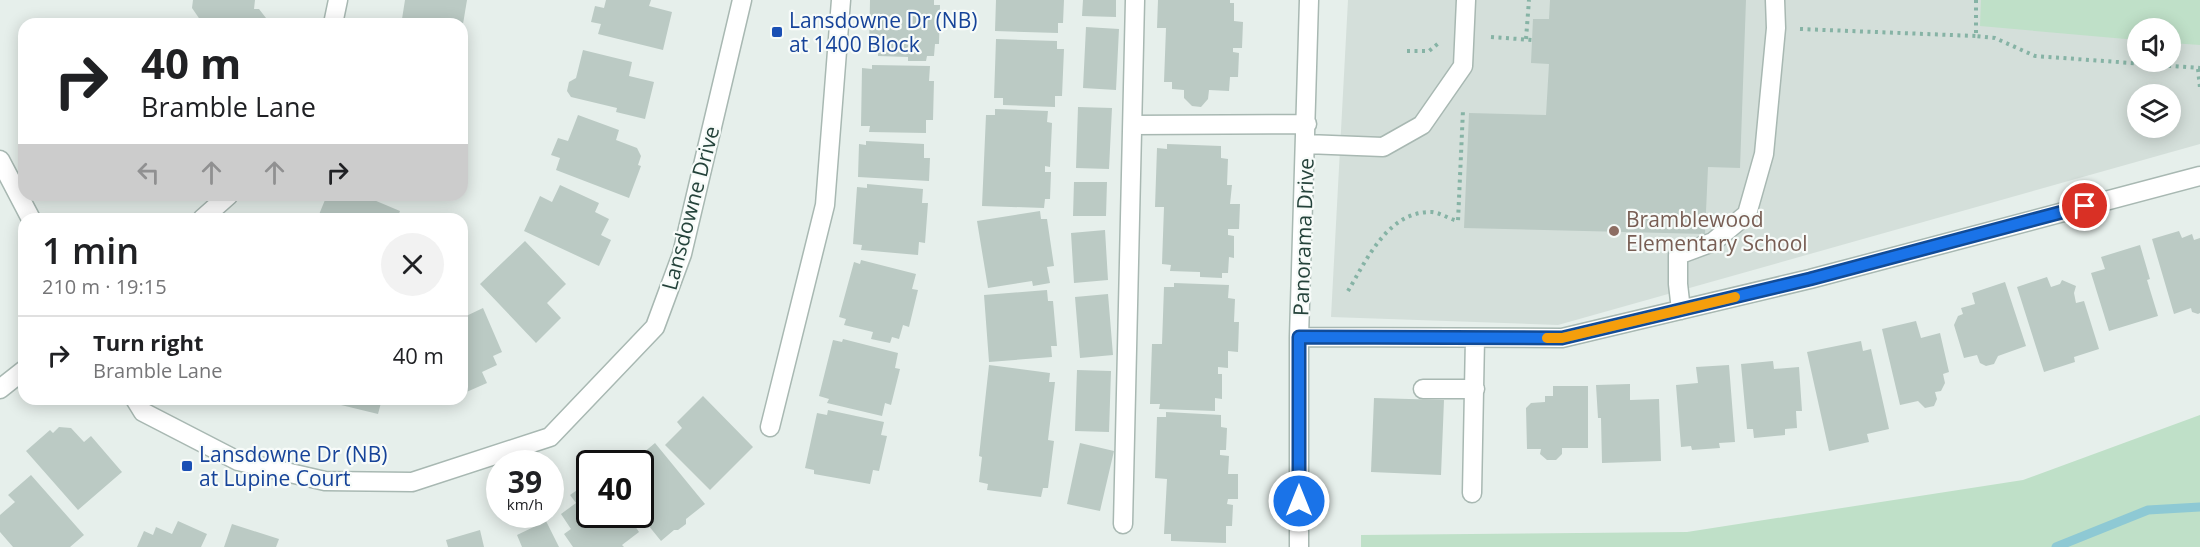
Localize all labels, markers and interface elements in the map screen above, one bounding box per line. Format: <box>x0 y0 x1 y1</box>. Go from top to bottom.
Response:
place label: Lansdowne Dr (NB) at 1400 Block <box>789 6 977 58</box>
map controls <box>2127 18 2181 138</box>
button: sound <box>2127 18 2181 72</box>
marker: Lansdowne Dr (NB) at 1400 Block <box>770 25 784 39</box>
text: 40 m <box>141 34 241 91</box>
icon: right <box>42 42 120 120</box>
button: layers <box>2127 84 2181 138</box>
text: Bramble Lane <box>141 88 316 125</box>
street label: Lansdowne Drive <box>655 123 725 293</box>
icon: left <box>132 156 165 189</box>
icon: ahead <box>195 156 228 189</box>
icon: ahead <box>258 156 291 189</box>
icon: right <box>321 156 354 189</box>
street label: Panorama Drive <box>1286 158 1320 316</box>
pin <box>2059 180 2110 231</box>
icon: arrive <box>2068 189 2101 222</box>
place label: Bramblewood Elementary School <box>1626 205 1808 257</box>
marker: Bramblewood Elementary School <box>1607 224 1621 238</box>
text: 1 min <box>42 226 139 275</box>
button: close <box>381 233 444 296</box>
text: 210 m · 19:15 <box>42 273 167 300</box>
text: Turn right <box>93 327 204 357</box>
icon: right <box>42 339 75 372</box>
text: 40 m <box>393 340 444 370</box>
text: Bramble Lane <box>93 357 222 384</box>
place label: Lansdowne Dr (NB) at Lupine Court <box>199 440 387 492</box>
speed limit sign: 40 <box>576 450 654 528</box>
marker: Lansdowne Dr (NB) at Lupine Court <box>180 459 194 473</box>
text: 39 <box>508 461 542 502</box>
position arrow <box>1267 469 1331 533</box>
text: km/h <box>507 494 543 514</box>

